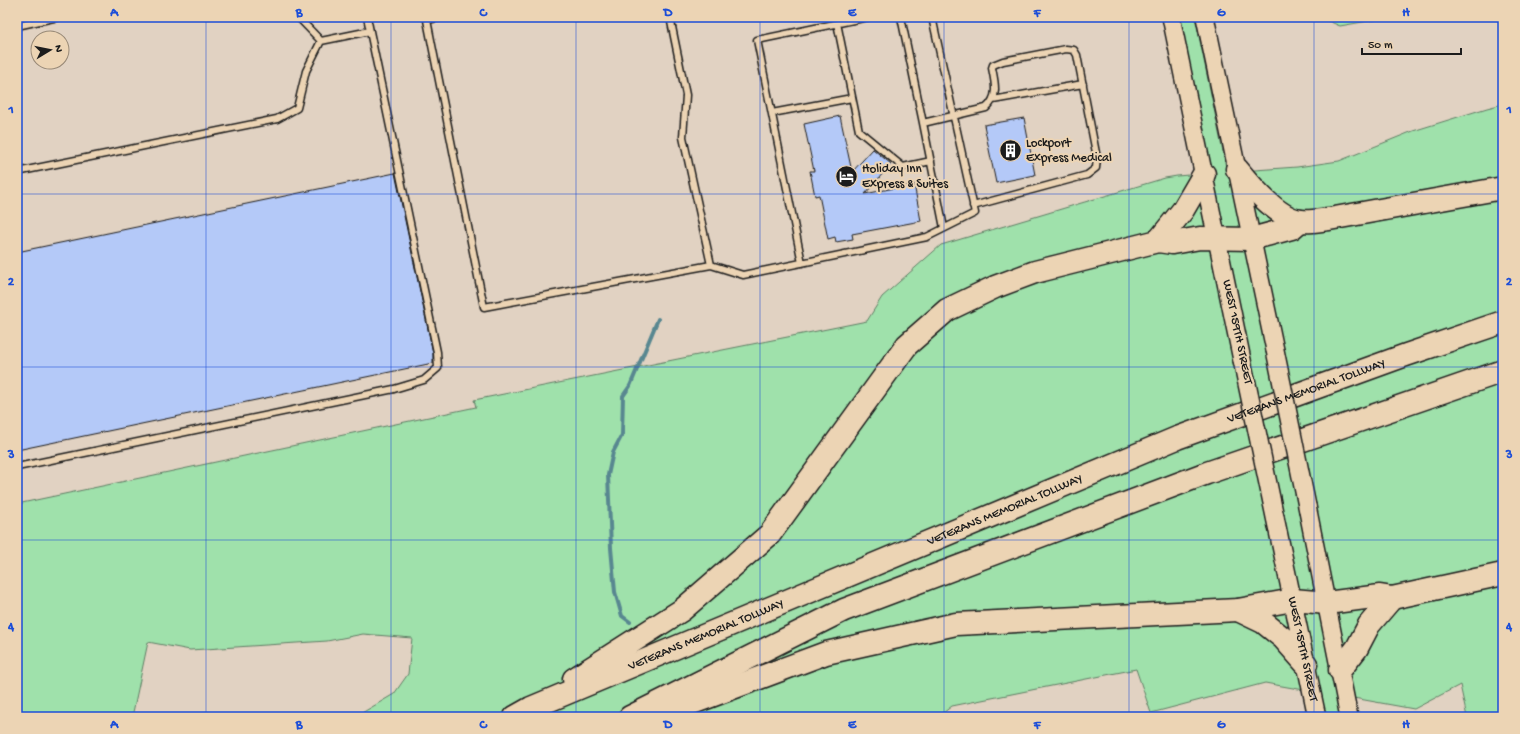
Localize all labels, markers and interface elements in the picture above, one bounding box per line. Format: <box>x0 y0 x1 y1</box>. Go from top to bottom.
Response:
text: A <box>109 6 119 21</box>
text: B <box>295 6 304 21</box>
text: C <box>478 6 488 21</box>
text: D <box>663 6 673 21</box>
text: E <box>848 6 857 21</box>
text: F <box>1033 6 1042 21</box>
text: G <box>1217 6 1226 21</box>
text: H <box>1402 6 1410 21</box>
north arrow <box>30 30 70 70</box>
scale bar <box>1362 30 1461 56</box>
text: 50 m <box>1368 39 1393 53</box>
text: N <box>51 44 64 53</box>
text: 1 <box>7 103 14 118</box>
text: 1 <box>1505 103 1512 118</box>
place label: Lockport Express Medical <box>1026 136 1112 166</box>
building icon: Lockport Express Medical <box>997 137 1023 163</box>
place label: Holiday Inn Express & Suites <box>862 162 949 192</box>
hotel icon: Holiday Inn Express & Suites <box>833 163 859 189</box>
text: 2 <box>8 275 15 290</box>
text: 2 <box>1506 275 1513 290</box>
street label: WEST 159TH STREET <box>1219 278 1256 387</box>
street label: VETERANS MEMORIAL TOLLWAY <box>1224 356 1387 427</box>
text: 3 <box>7 448 15 463</box>
text: 3 <box>1505 448 1513 463</box>
street label: VETERANS MEMORIAL TOLLWAY <box>924 471 1085 549</box>
street label: WEST 159TH STREET <box>1284 595 1321 704</box>
street label: VETERANS MEMORIAL TOLLWAY <box>625 596 786 674</box>
text: 4 <box>7 620 15 635</box>
text: 4 <box>1505 620 1513 635</box>
text: A <box>109 718 119 733</box>
text: B <box>295 718 304 733</box>
text: C <box>478 718 488 733</box>
text: D <box>663 718 673 733</box>
text: E <box>848 718 857 733</box>
text: F <box>1033 718 1042 733</box>
text: G <box>1217 718 1226 733</box>
text: H <box>1402 718 1410 733</box>

